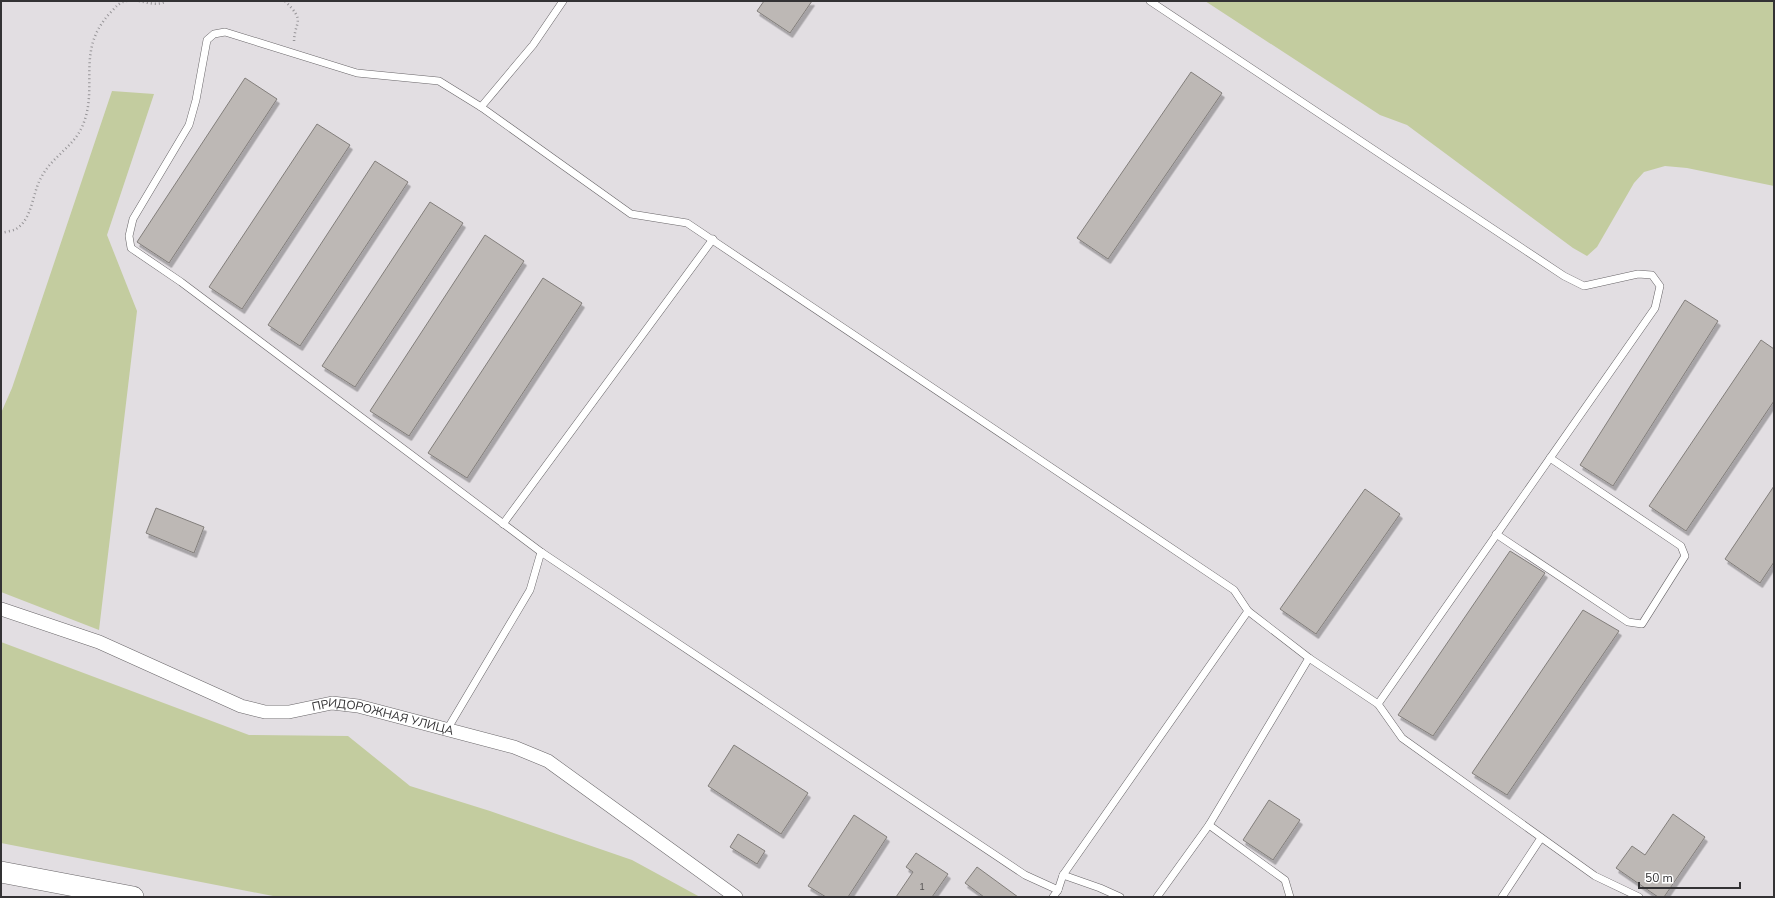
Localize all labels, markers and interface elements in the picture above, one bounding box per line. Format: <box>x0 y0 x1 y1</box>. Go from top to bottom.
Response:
street label: ПРИДОРОЖНАЯ УЛИЦА <box>310 695 456 739</box>
scale bar <box>1639 864 1740 890</box>
text: 50 m <box>1645 870 1673 886</box>
house number: 1 <box>919 880 925 894</box>

